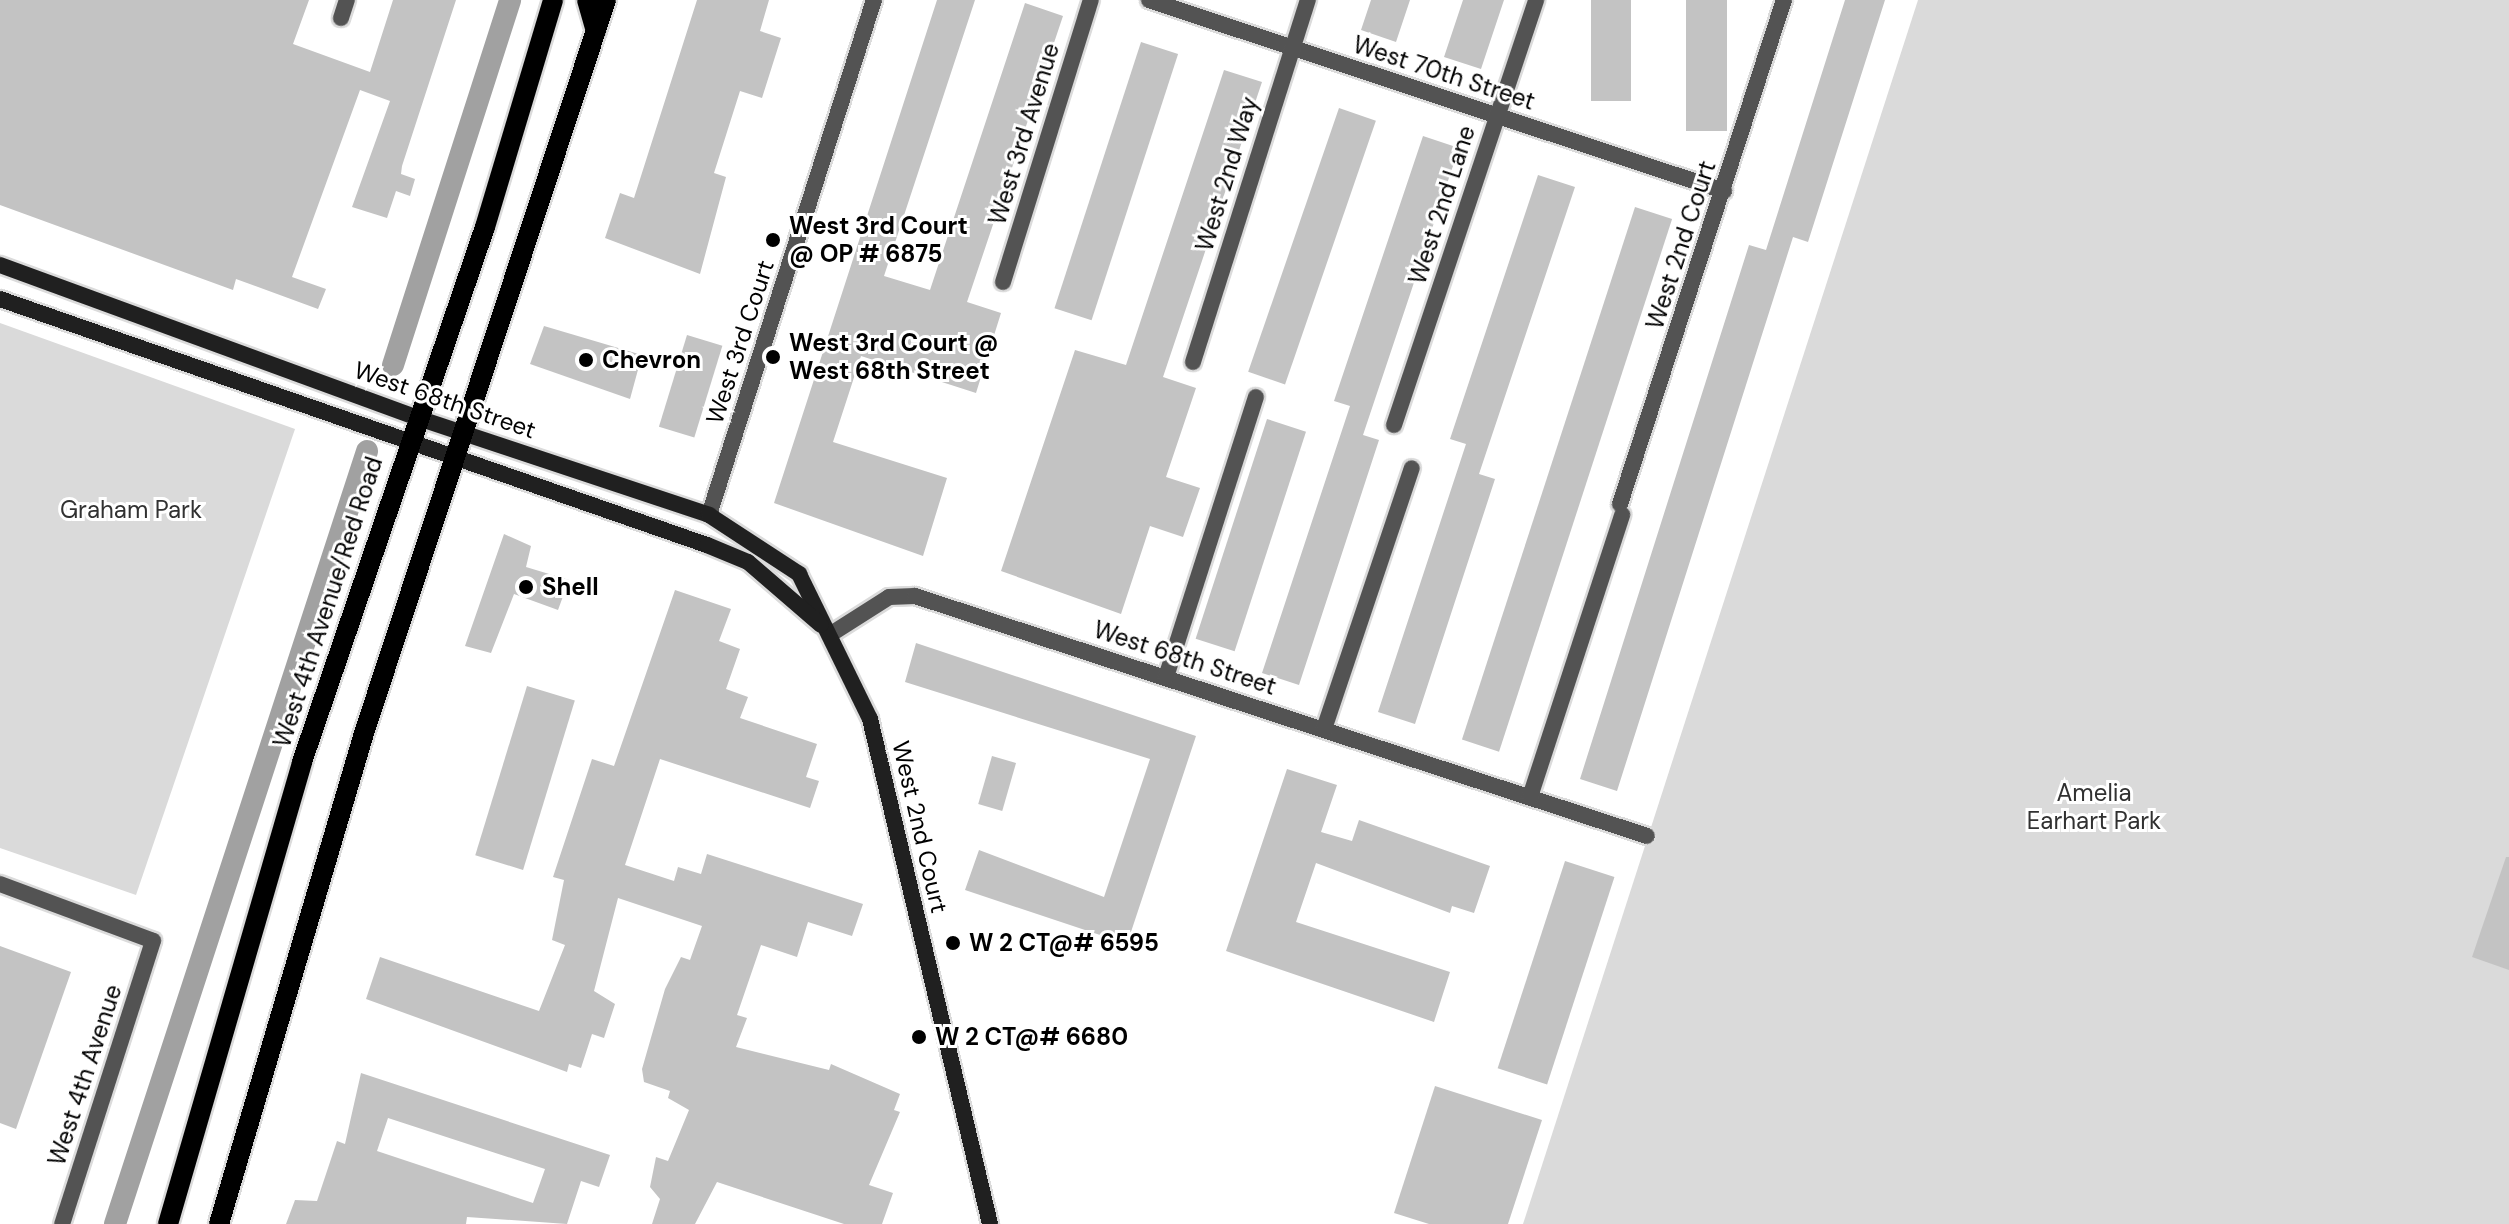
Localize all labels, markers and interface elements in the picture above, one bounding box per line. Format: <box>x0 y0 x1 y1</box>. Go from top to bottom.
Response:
street label: West 70th Street <box>1349 30 1539 116</box>
street label: West 3rd Avenue <box>983 40 1065 228</box>
street label: West 2nd Way <box>1190 93 1264 255</box>
street label: West 2nd Lane <box>1403 122 1481 288</box>
street label: West 2nd Court <box>1640 157 1722 333</box>
place label: West 3rd Court @ OP # 6875 <box>789 212 968 268</box>
marker: West 3rd Court @ OP # 6875 <box>764 231 782 249</box>
street label: West 3rd Court <box>700 256 780 428</box>
place label: West 3rd Court @ West 68th Street <box>789 329 999 385</box>
place label: Chevron <box>602 346 701 374</box>
marker: West 3rd Court @ West 68th Street <box>764 348 782 366</box>
marker: Chevron <box>577 351 595 369</box>
street label: West 68th Street <box>350 355 540 445</box>
street label: West 4th Avenue/Red Road <box>267 453 389 751</box>
park label: Graham Park <box>60 496 202 524</box>
place label: Shell <box>542 573 599 601</box>
marker: Shell <box>517 578 535 596</box>
street label: West 68th Street <box>1090 615 1280 701</box>
street label: West 2nd Court <box>886 738 954 916</box>
park label: Amelia Earhart Park <box>2027 779 2161 835</box>
place label: W 2 CT@# 6595 <box>969 929 1159 957</box>
marker: W 2 CT@# 6595 <box>944 934 962 952</box>
street label: West 4th Avenue <box>42 981 128 1169</box>
place label: W 2 CT@# 6680 <box>935 1023 1128 1051</box>
marker: W 2 CT@# 6680 <box>910 1028 928 1046</box>

